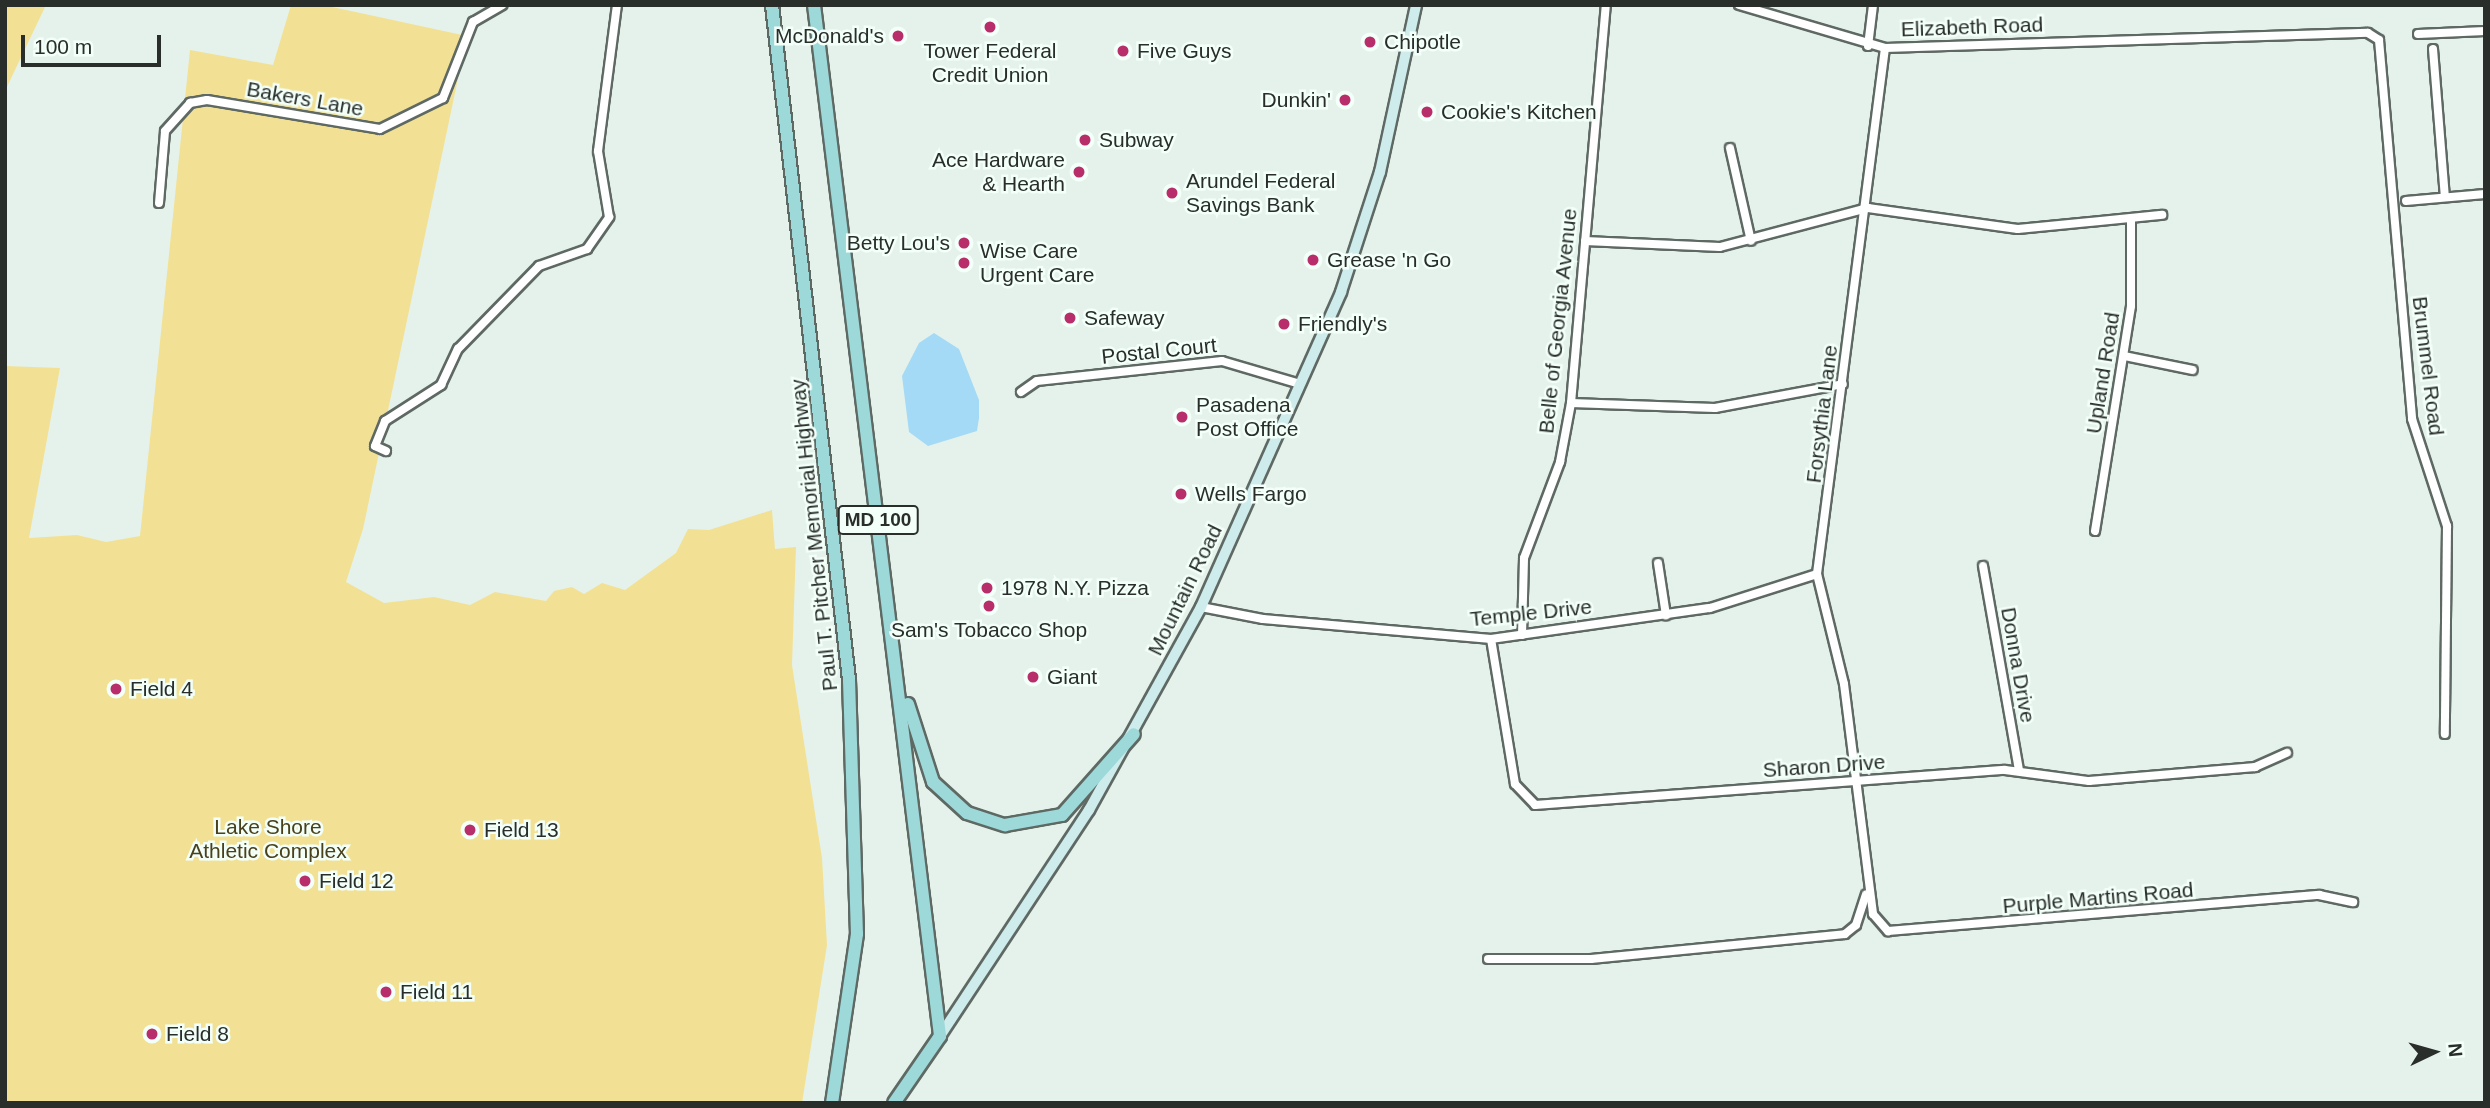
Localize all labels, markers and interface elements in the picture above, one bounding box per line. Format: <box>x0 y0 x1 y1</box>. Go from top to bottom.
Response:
street label: Elizabeth Road <box>1900 12 2044 42</box>
marker: Tower Federal Credit Union <box>982 19 998 35</box>
scale bar <box>24 21 164 65</box>
place label: McDonald's <box>775 23 884 49</box>
marker: McDonald's <box>890 28 906 44</box>
place label: Chipotle <box>1384 29 1461 55</box>
marker: Chipotle <box>1362 34 1378 50</box>
text: 100 m <box>34 35 92 58</box>
place label: Tower Federal Credit Union <box>923 38 1057 88</box>
place label: Five Guys <box>1137 38 1232 64</box>
marker: Five Guys <box>1115 43 1131 59</box>
street label: Bakers Lane <box>245 76 365 122</box>
place label: Dunkin' <box>1262 87 1331 113</box>
marker: Dunkin' <box>1337 92 1353 108</box>
place label: Cookie's Kitchen <box>1441 99 1597 125</box>
marker: Cookie's Kitchen <box>1419 104 1435 120</box>
place label: Subway <box>1099 127 1174 153</box>
marker: Subway <box>1077 132 1093 148</box>
place label: Ace Hardware & Hearth <box>932 147 1065 197</box>
marker: Ace Hardware & Hearth <box>1071 164 1087 180</box>
place label: Arundel Federal Savings Bank <box>1186 168 1335 218</box>
marker: Arundel Federal Savings Bank <box>1164 185 1180 201</box>
street label: Belle of Georgia Avenue <box>1534 207 1582 435</box>
place label: Betty Lou's <box>847 230 950 256</box>
marker: Betty Lou's <box>956 235 972 251</box>
place label: Wise Care Urgent Care <box>980 238 1094 288</box>
place label: Grease 'n Go <box>1327 247 1451 273</box>
marker: Grease 'n Go <box>1305 252 1321 268</box>
marker: Wise Care Urgent Care <box>954 253 974 273</box>
street label: Brummel Road <box>2407 295 2449 437</box>
place label: Safeway <box>1084 305 1165 331</box>
marker: Safeway <box>1062 310 1078 326</box>
street label: Upland Road <box>2081 310 2125 436</box>
place label: Friendly's <box>1298 311 1387 337</box>
marker: Friendly's <box>1276 316 1292 332</box>
street label: Postal Court <box>1100 332 1218 370</box>
street label: Forsythia Lane <box>1801 344 1843 484</box>
street label: Paul T. Pitcher Memorial Highway <box>785 378 843 692</box>
place label: Pasadena Post Office <box>1196 392 1298 442</box>
marker: Pasadena Post Office <box>1174 409 1190 425</box>
place label: Wells Fargo <box>1195 481 1307 507</box>
marker: Wells Fargo <box>1173 486 1189 502</box>
road number: MD 100 <box>836 505 920 536</box>
street label: Mountain Road <box>1142 520 1228 660</box>
place label: 1978 N.Y. Pizza <box>1001 575 1149 601</box>
marker: 1978 N.Y. Pizza <box>979 580 995 596</box>
street label: Temple Drive <box>1469 594 1593 632</box>
marker: Sam's Tobacco Shop <box>981 598 997 614</box>
street label: Donna Drive <box>1995 605 2041 725</box>
place label: Sam's Tobacco Shop <box>891 617 1087 643</box>
place label: Giant <box>1047 664 1097 690</box>
marker: Giant <box>1025 669 1041 685</box>
place label: Field 4 <box>130 676 193 702</box>
marker: Field 4 <box>108 681 124 697</box>
street label: Sharon Drive <box>1762 749 1886 783</box>
park label: Lake Shore Athletic Complex <box>189 814 347 864</box>
place label: Field 13 <box>484 817 559 843</box>
marker: Field 13 <box>462 822 478 838</box>
place label: Field 12 <box>319 868 394 894</box>
marker: Field 12 <box>297 873 313 889</box>
street label: Purple Martins Road <box>2002 877 2194 919</box>
place label: Field 11 <box>400 979 473 1005</box>
marker: Field 11 <box>378 984 394 1000</box>
north arrow <box>2399 1017 2469 1087</box>
place label: Field 8 <box>166 1021 229 1047</box>
marker: Field 8 <box>144 1026 160 1042</box>
text: N <box>2444 1042 2466 1058</box>

